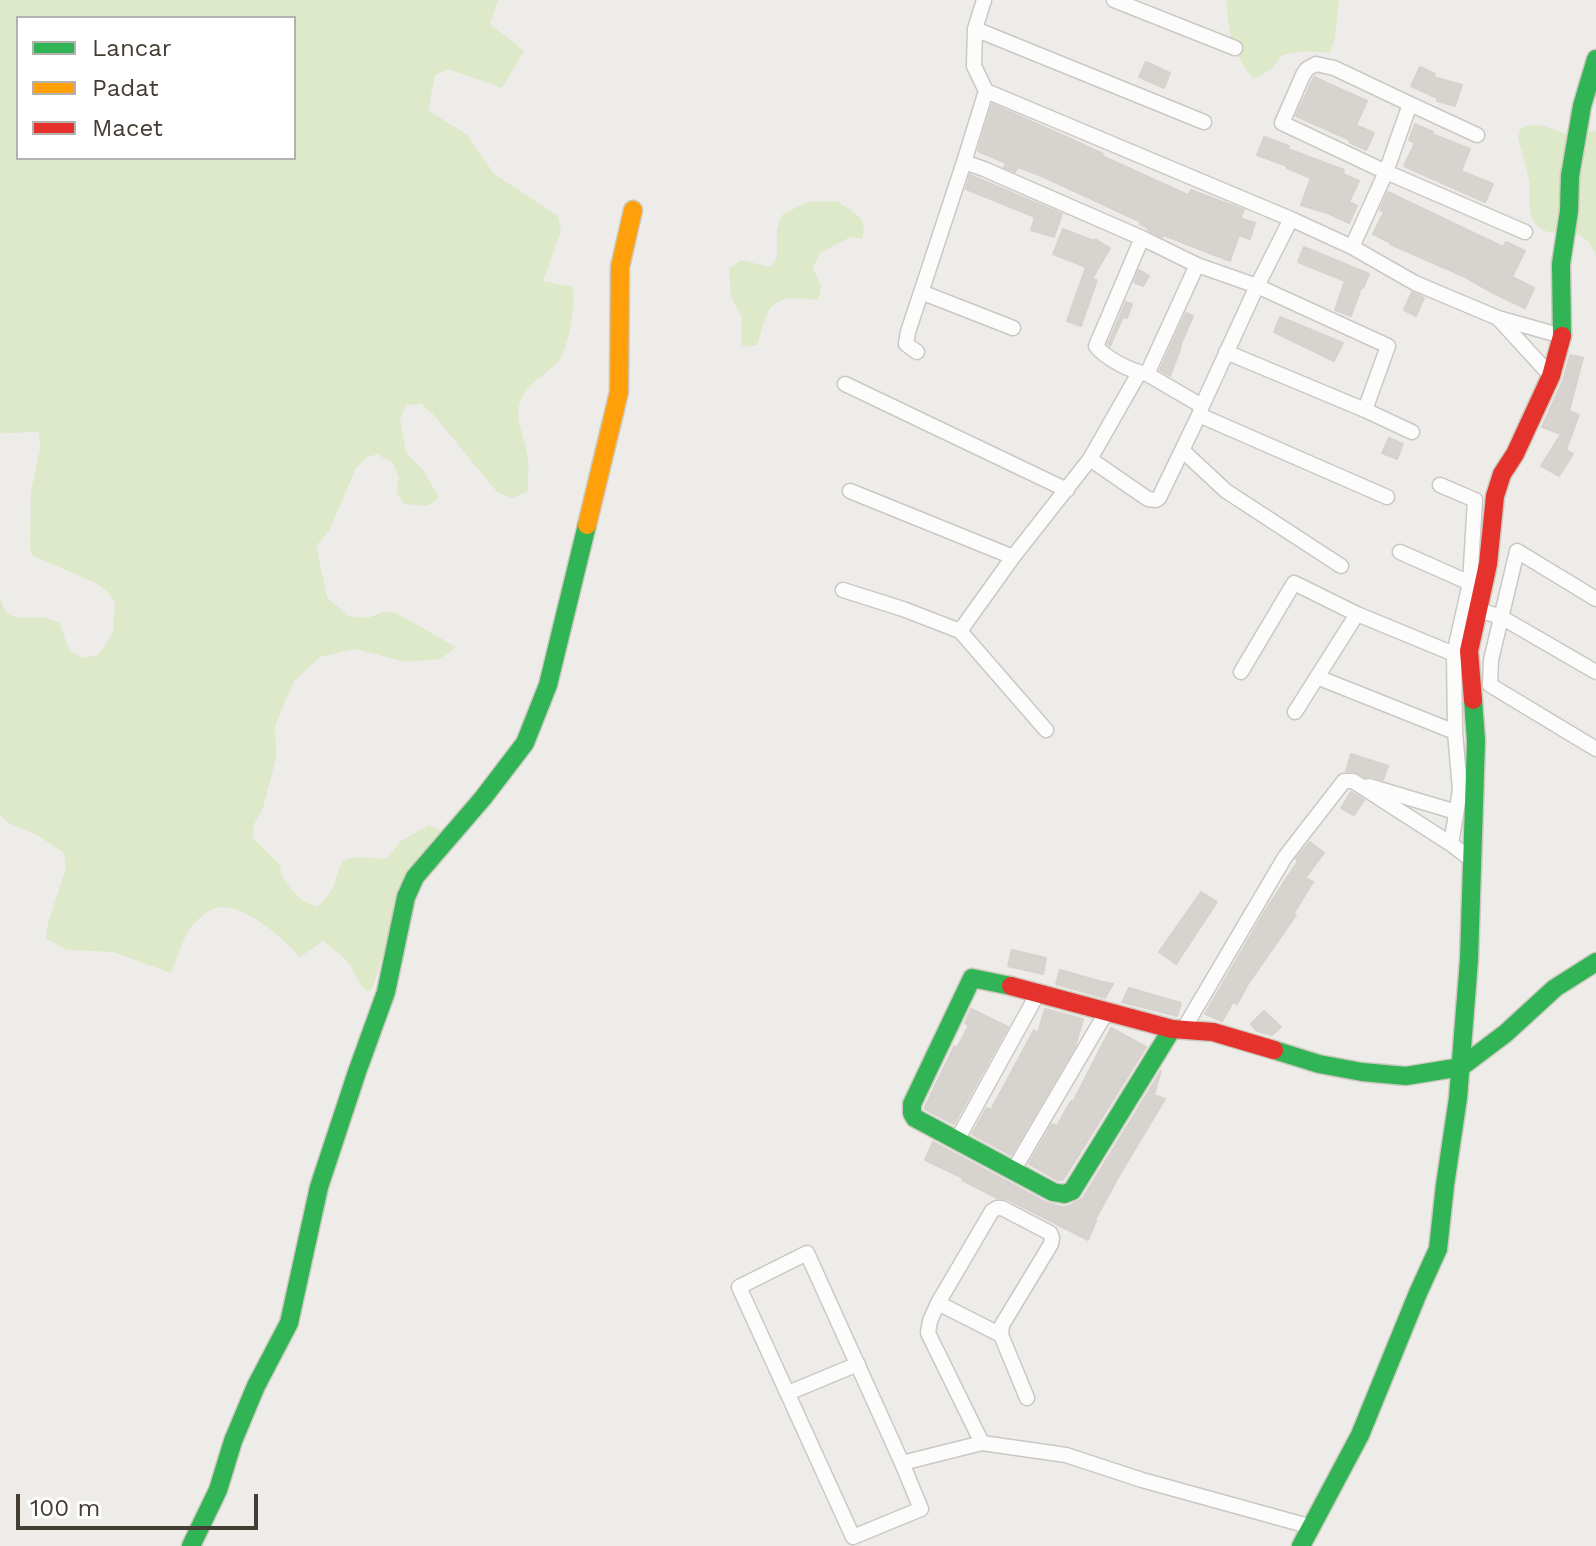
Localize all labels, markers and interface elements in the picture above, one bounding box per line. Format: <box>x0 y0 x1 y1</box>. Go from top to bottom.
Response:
legend <box>16 16 296 160</box>
text: Lancar <box>92 34 172 62</box>
text: Padat <box>92 74 158 102</box>
text: Macet <box>92 114 163 142</box>
scale bar <box>20 1478 262 1528</box>
text: 100 m <box>30 1494 100 1522</box>

